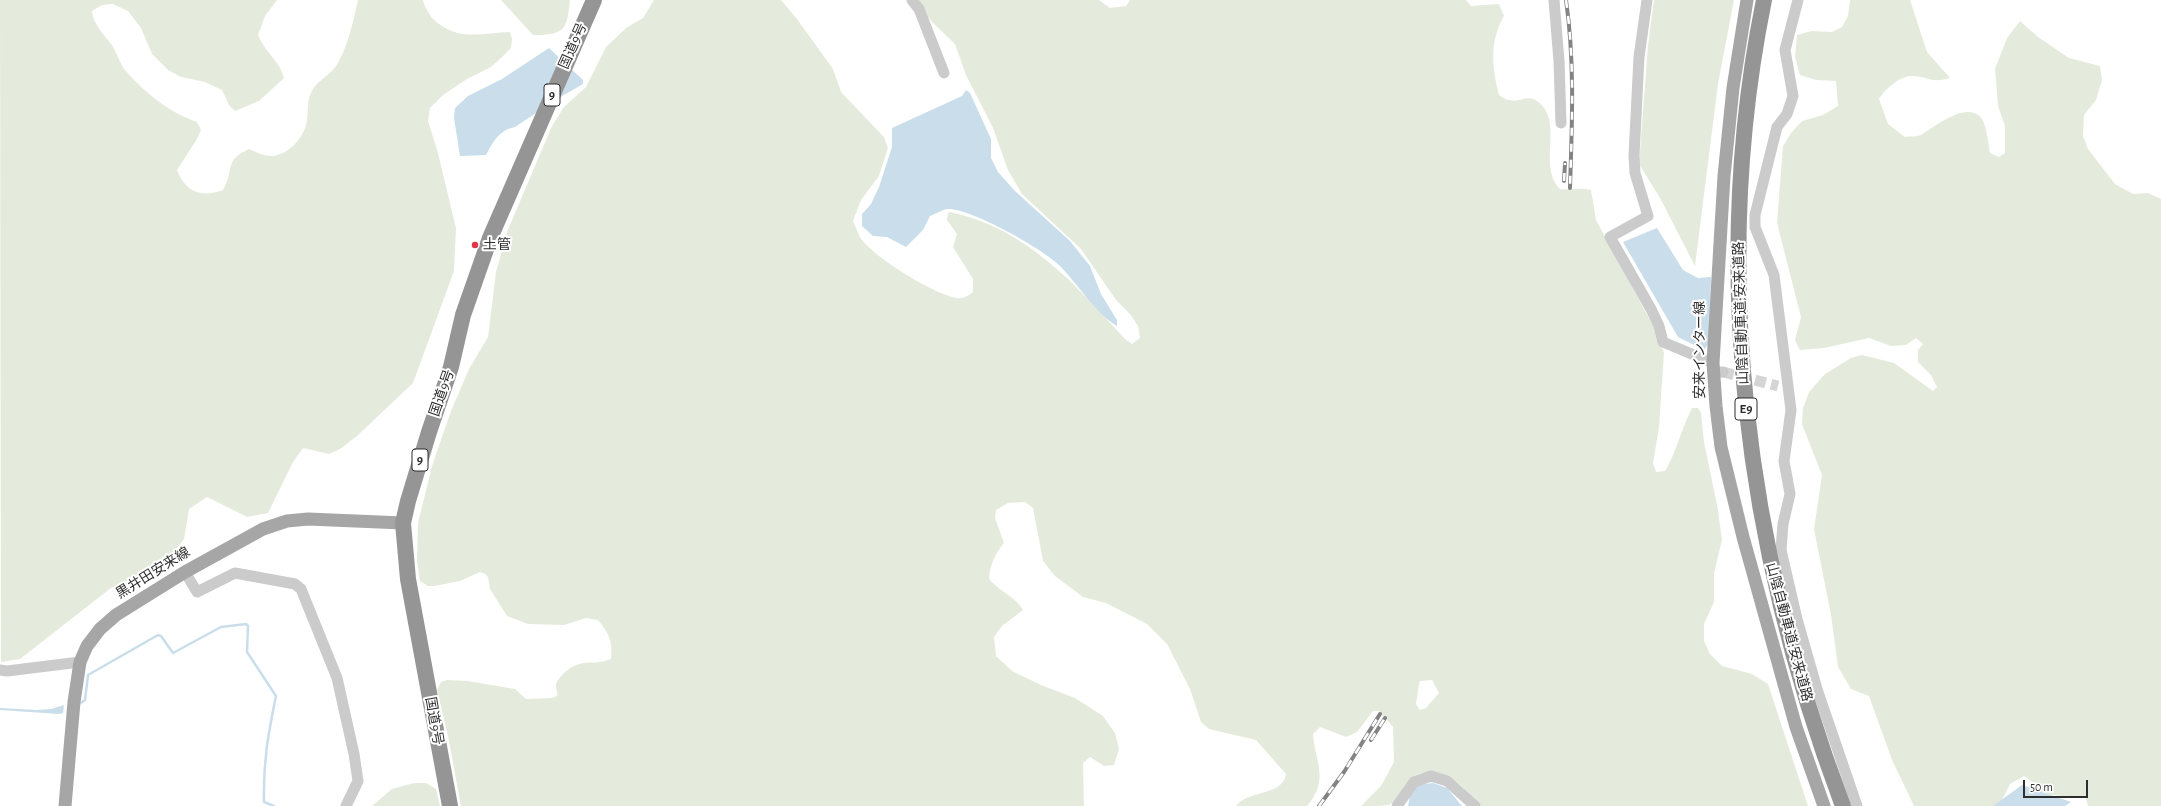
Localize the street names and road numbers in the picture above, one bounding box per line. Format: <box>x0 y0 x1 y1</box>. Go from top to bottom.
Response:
street label: 国道9号 <box>555 20 591 72</box>
road number: 9 <box>544 84 560 106</box>
street label: 山陰自動車道;安来道路 <box>1730 241 1752 385</box>
street label: 安来インター線 <box>1692 301 1708 399</box>
street label: 国道9号 <box>426 367 458 419</box>
road number: E9 <box>1735 398 1757 420</box>
road number: 9 <box>412 449 428 471</box>
street label: 黒井田安来線 <box>113 544 193 602</box>
street label: 山陰自動車道;安来道路 <box>1762 561 1816 703</box>
street label: 国道9号 <box>422 696 446 746</box>

